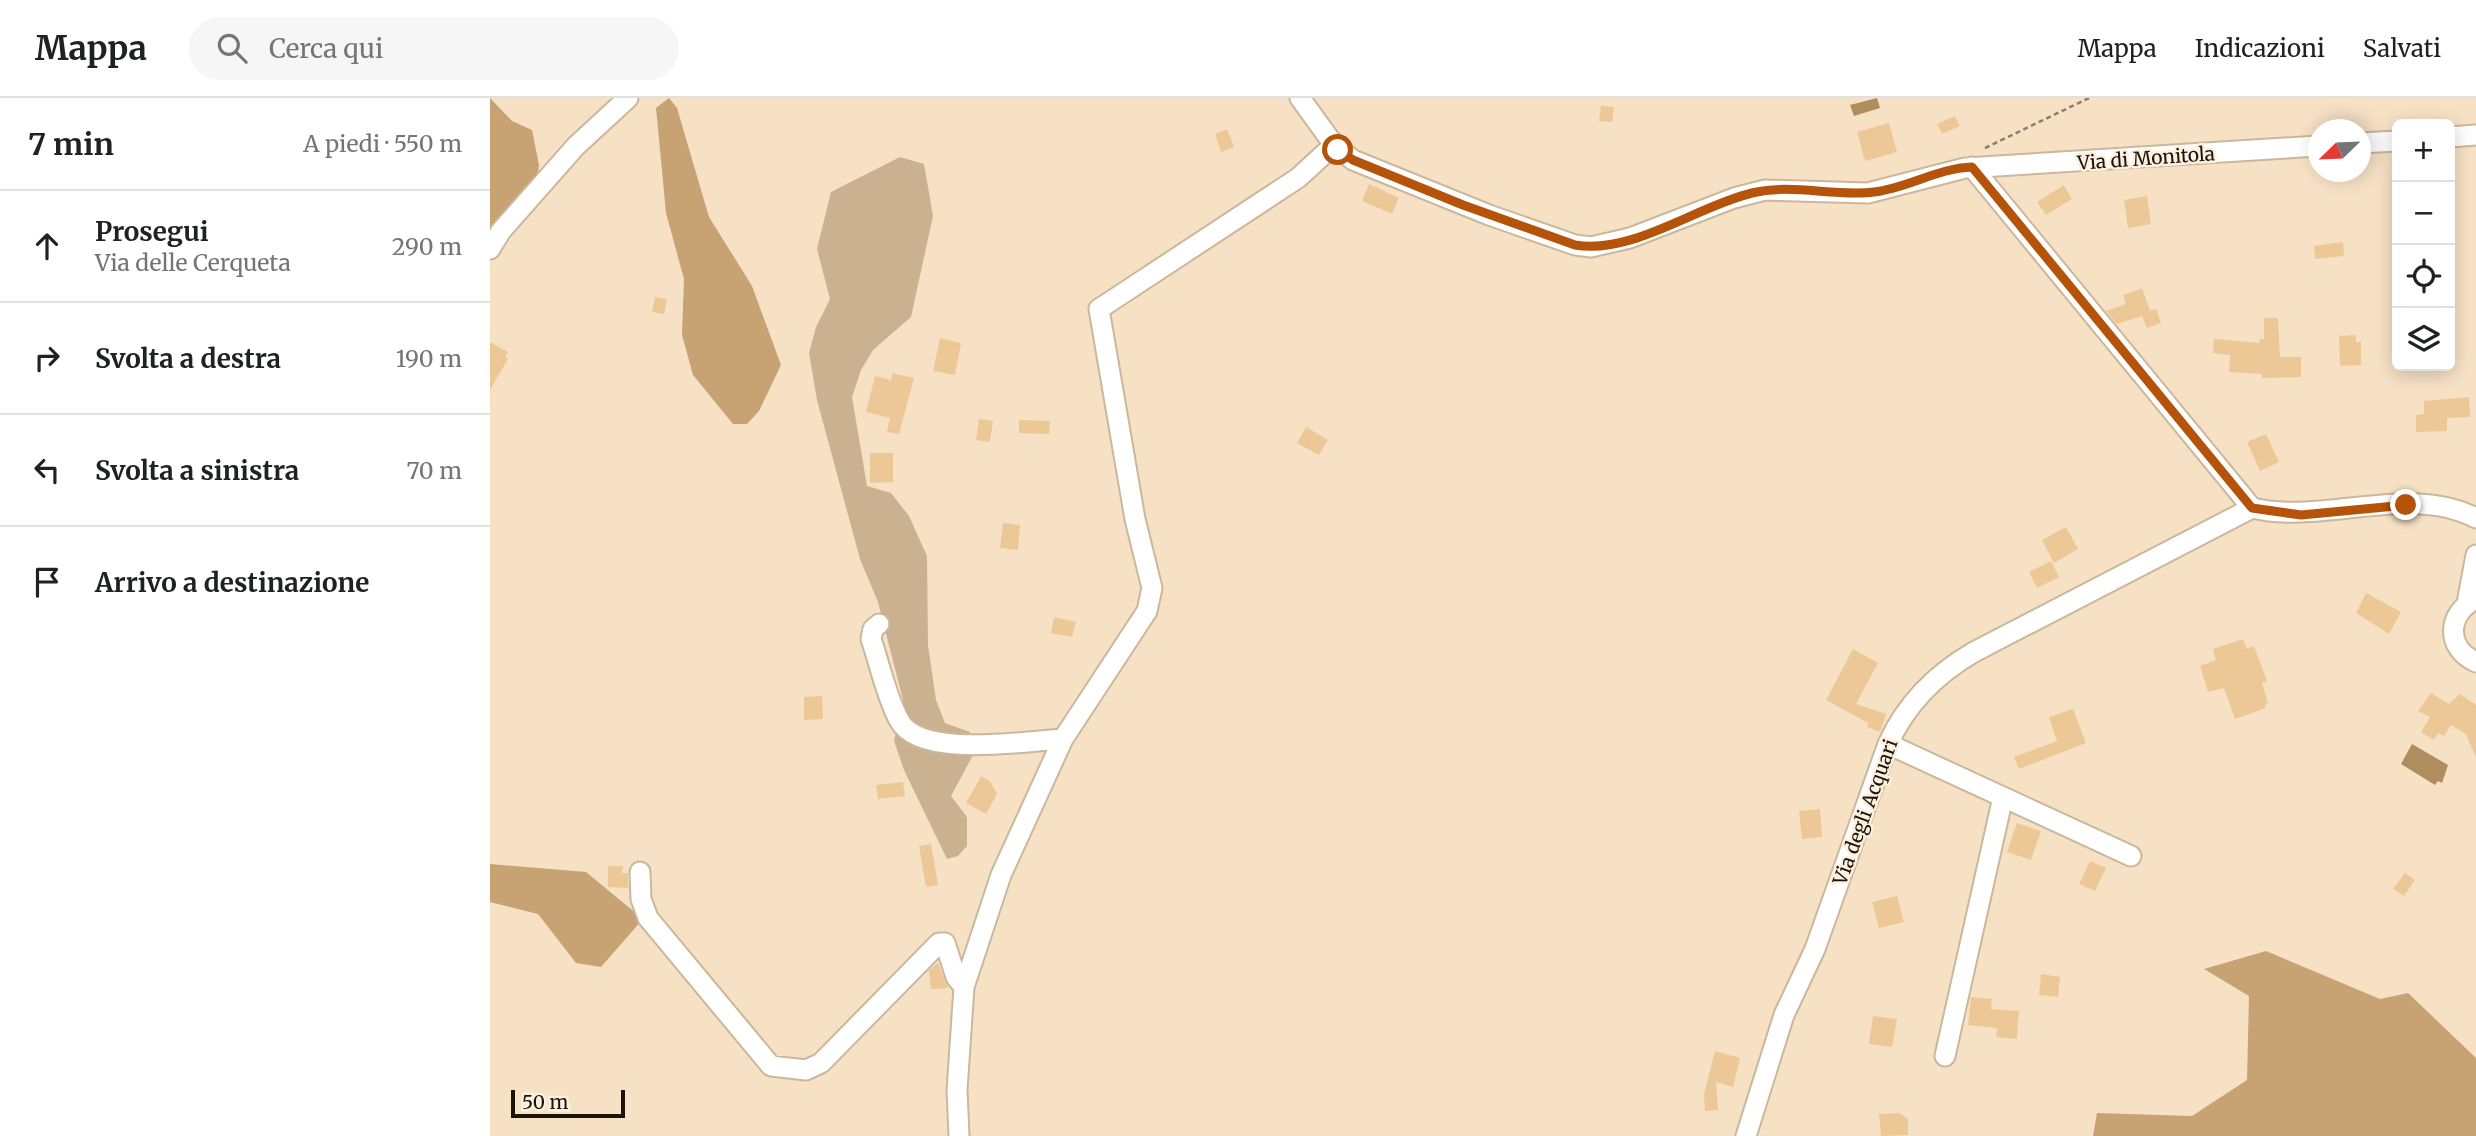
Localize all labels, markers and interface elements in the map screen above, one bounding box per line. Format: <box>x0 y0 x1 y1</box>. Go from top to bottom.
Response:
search box <box>189 17 679 80</box>
text: Mappa <box>35 28 147 69</box>
icon: search <box>213 29 251 67</box>
text: Cerca qui <box>269 32 383 65</box>
text: Mappa <box>2078 33 2157 64</box>
text: Indicazioni <box>2195 33 2325 64</box>
text: Salvati <box>2363 33 2441 64</box>
north arrow <box>2308 119 2371 182</box>
map controls <box>2392 119 2455 371</box>
button: + <box>2392 119 2455 182</box>
text: 7 min <box>28 125 114 163</box>
text: A piedi · 550 m <box>303 129 462 158</box>
route start <box>1322 134 1353 165</box>
street label: Via di Monitola <box>2075 141 2216 175</box>
button: − <box>2392 182 2455 245</box>
text: Prosegui <box>95 215 209 248</box>
icon: ahead <box>28 227 66 265</box>
text: 290 m <box>392 232 462 261</box>
button: locate <box>2392 245 2455 308</box>
text: Via delle Cerqueta <box>95 248 291 277</box>
button: layers <box>2392 308 2455 371</box>
icon: right <box>28 339 66 377</box>
text: Svolta a destra <box>95 342 281 375</box>
text: 190 m <box>396 344 462 373</box>
icon: left <box>28 451 66 489</box>
text: Svolta a sinistra <box>95 454 299 487</box>
text: 70 m <box>406 456 462 485</box>
route end <box>2390 489 2421 520</box>
icon: arrive <box>28 563 66 601</box>
text: Arrivo a destinazione <box>95 566 369 599</box>
street label: Via degli Acquari <box>1827 736 1903 889</box>
scale bar <box>511 1087 625 1119</box>
text: 50 m <box>522 1090 568 1114</box>

